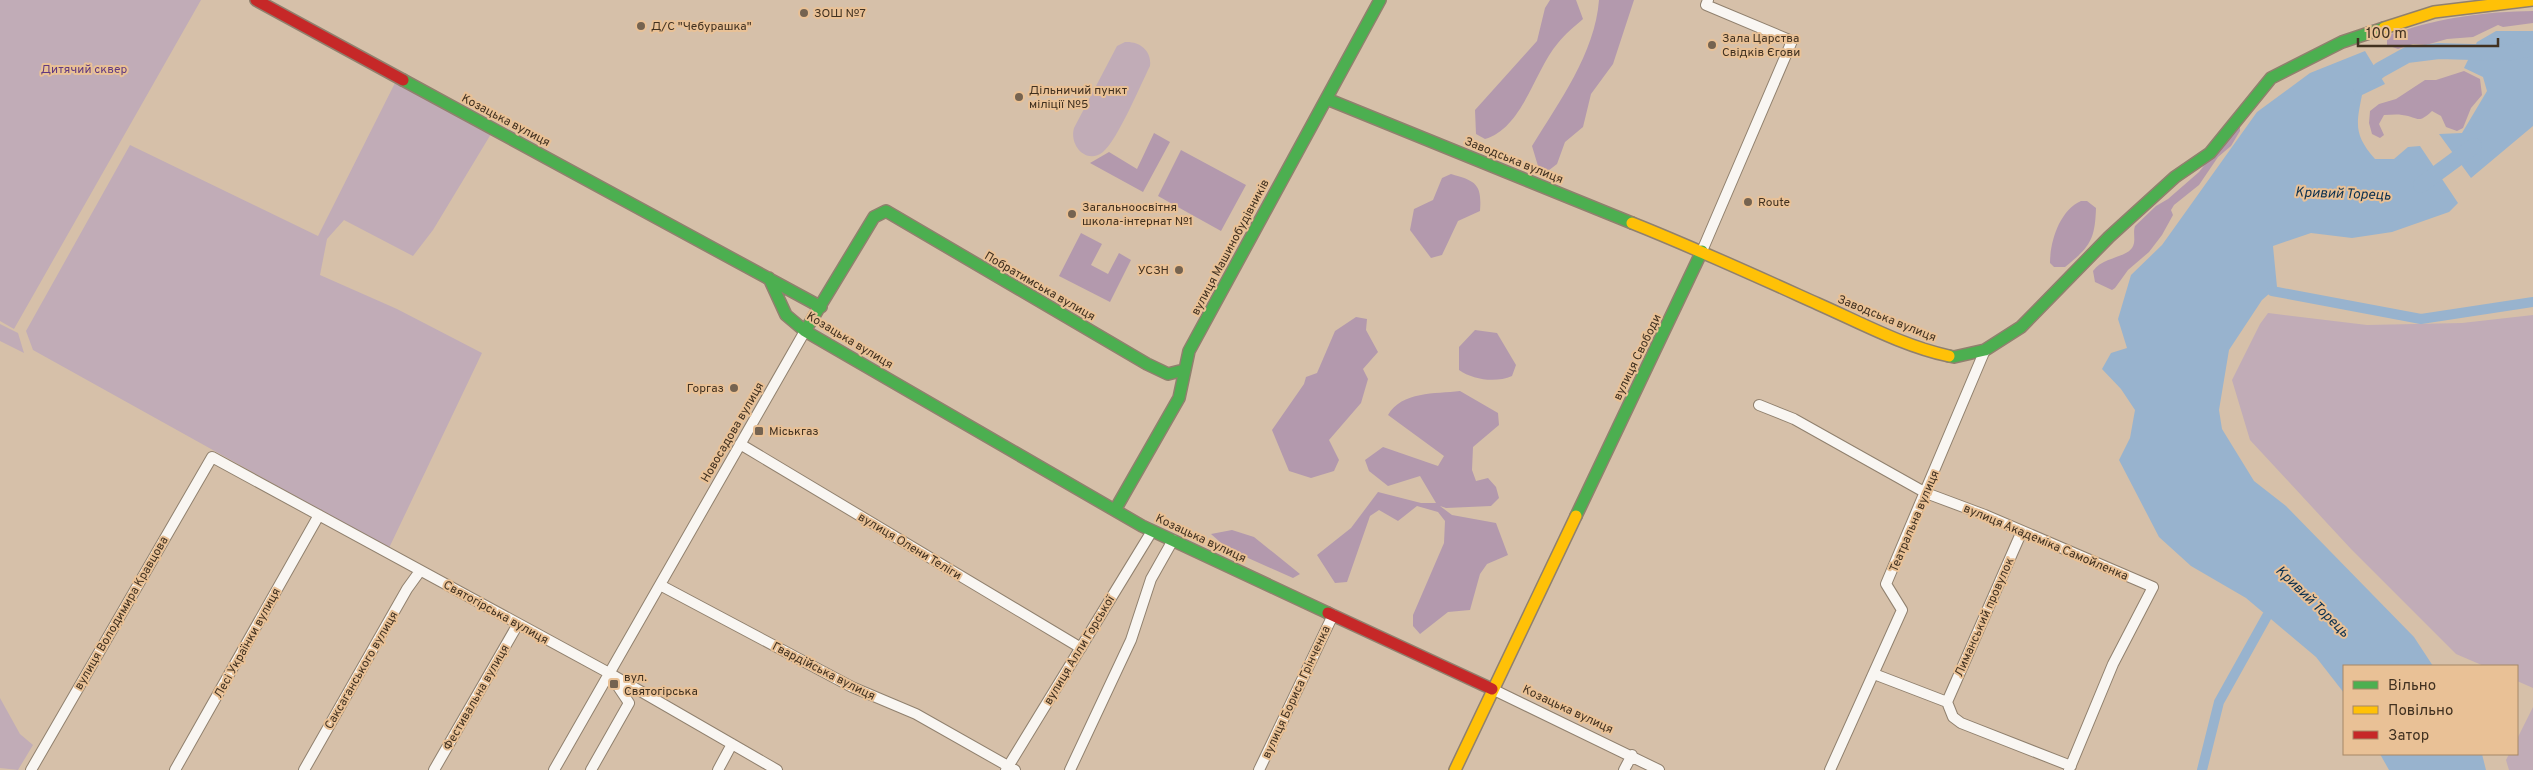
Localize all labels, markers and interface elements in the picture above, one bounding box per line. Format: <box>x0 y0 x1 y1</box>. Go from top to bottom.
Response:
place label: ЗОШ №7 <box>814 6 866 22</box>
marker: ЗОШ №7 <box>798 7 810 19</box>
scale bar <box>2358 15 2498 47</box>
place label: Д/С "Чебурашка" <box>651 19 752 35</box>
marker: Д/С "Чебурашка" <box>635 20 647 32</box>
text: 100 m <box>2366 25 2407 44</box>
place label: Зала Царства Свідків Єгови <box>1722 31 1800 61</box>
marker: Зала Царства Свідків Єгови <box>1706 39 1718 51</box>
park label: Дитячий сквер <box>41 62 127 78</box>
place label: Дільничий пункт міліції №5 <box>1029 83 1128 113</box>
street label: Козацька вулиця <box>458 91 553 151</box>
marker: Дільничий пункт міліції №5 <box>1013 91 1025 103</box>
street label: Заводська вулиця <box>1462 134 1565 188</box>
street label: вулиця Машинобудівників <box>1188 177 1274 318</box>
water label: Кривий Торець <box>2295 184 2391 205</box>
place label: Route <box>1758 195 1790 211</box>
marker: Route <box>1742 196 1754 208</box>
place label: Загальноосвітня школа-інтернат №1 <box>1082 200 1193 230</box>
marker: Загальноосвітня школа-інтернат №1 <box>1066 208 1078 220</box>
street label: Побратимська вулиця <box>981 249 1098 325</box>
place label: УСЗН <box>1138 263 1169 279</box>
marker: УСЗН <box>1173 264 1185 276</box>
street label: Заводська вулиця <box>1835 292 1938 346</box>
street label: Козацька вулиця <box>803 309 896 373</box>
street label: вулиця Свободи <box>1610 312 1666 403</box>
street label: Новосадова вулиця <box>698 379 768 486</box>
place label: Горгаз <box>687 381 724 397</box>
marker: Горгаз <box>728 382 740 394</box>
place label: Міськгаз <box>769 424 819 440</box>
marker: Міськгаз <box>753 425 765 437</box>
street label: Театральна вулиця <box>1886 468 1944 575</box>
street label: вулиця Академіка Самойленка <box>1961 501 2130 585</box>
street label: вулиця Олени Теліги <box>855 510 964 584</box>
street label: Козацька вулиця <box>1153 511 1249 567</box>
street label: вулиця Володимира Кравцова <box>71 534 172 693</box>
street label: Лиманський провулок <box>1951 555 2018 680</box>
water label: Кривий Торець <box>2272 563 2352 642</box>
street label: Святогірська вулиця <box>440 577 551 648</box>
street label: Лесі Українки вулиця <box>211 586 285 701</box>
street label: вулиця Алли Горської <box>1041 592 1119 708</box>
street label: Саксаганського вулиця <box>321 608 402 733</box>
street label: вулиця Бориса Грінченка <box>1259 623 1335 761</box>
street label: Гвардійська вулиця <box>769 639 878 705</box>
street label: Фестивальна вулиця <box>440 642 514 753</box>
legend <box>2343 665 2518 755</box>
place label: вул. Святогірська <box>624 670 698 700</box>
text: Вільно <box>2388 677 2436 696</box>
marker: вул. Святогірська <box>608 678 620 690</box>
street label: Козацька вулиця <box>1520 682 1616 738</box>
text: Повільно <box>2388 702 2453 721</box>
text: Затор <box>2388 727 2429 746</box>

